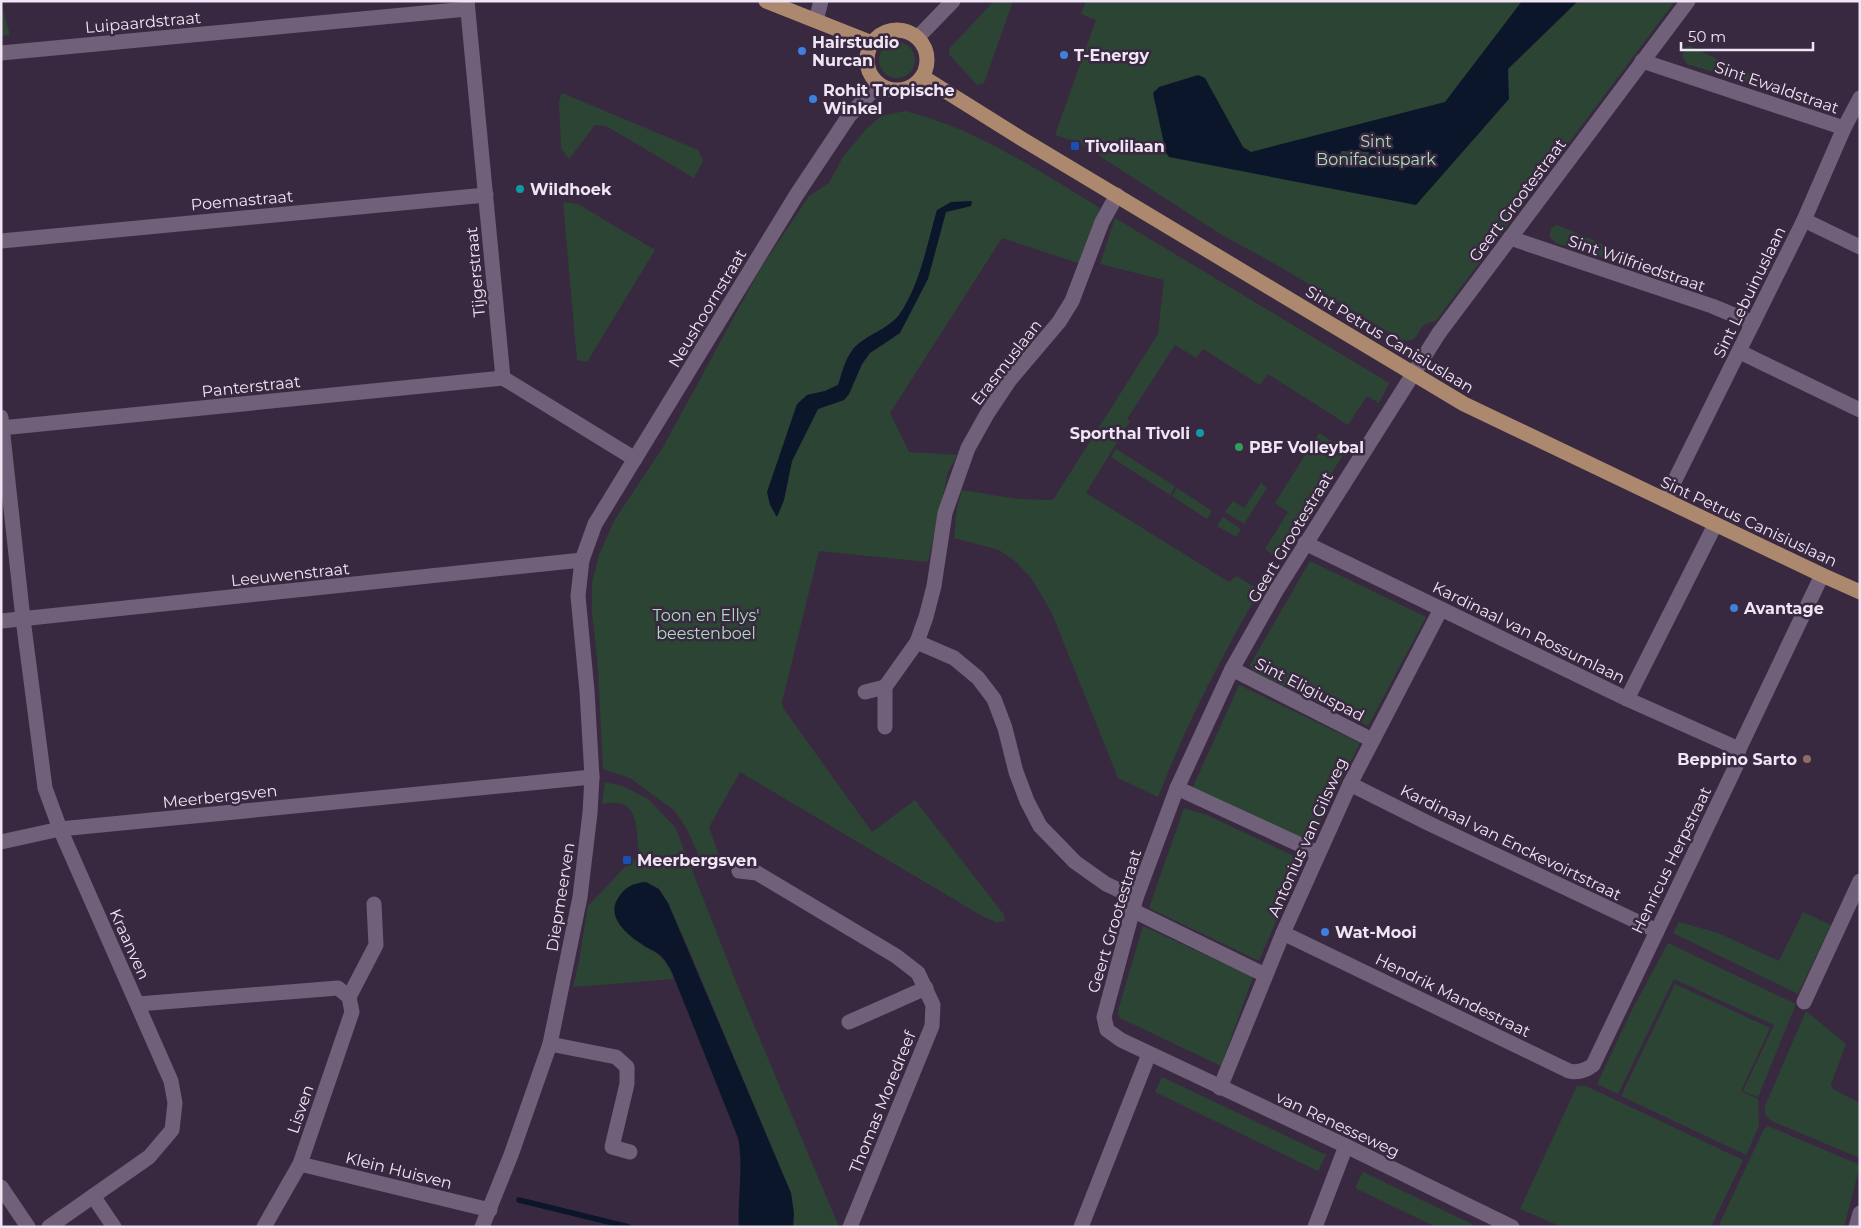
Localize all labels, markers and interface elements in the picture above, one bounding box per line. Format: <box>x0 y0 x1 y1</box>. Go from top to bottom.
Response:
street label: Luipaardstraat <box>84 8 202 37</box>
scale bar <box>1681 20 1814 52</box>
text: 50 m <box>1688 27 1726 46</box>
place label: Hairstudio Nurcan <box>812 33 899 70</box>
marker: Hairstudio Nurcan <box>796 45 808 57</box>
place label: T-Energy <box>1074 46 1149 65</box>
marker: T-Energy <box>1058 49 1070 61</box>
street label: Sint Ewaldstraat <box>1712 57 1842 118</box>
place label: Rohit Tropische Winkel <box>823 81 955 118</box>
marker: Rohit Tropische Winkel <box>807 93 819 105</box>
park label: Sint Bonifaciuspark <box>1316 132 1436 169</box>
street label: Geert Grootestraat <box>1465 135 1570 266</box>
place label: Tivolilaan <box>1085 137 1165 156</box>
marker: Tivolilaan <box>1069 140 1081 152</box>
place label: Wildhoek <box>530 180 612 199</box>
marker: Wildhoek <box>514 183 526 195</box>
street label: Poemastraat <box>190 187 295 214</box>
street label: Sint Lebuinuslaan <box>1709 223 1790 361</box>
street label: Tijgerstraat <box>462 226 489 318</box>
street label: Sint Wilfriedstraat <box>1566 231 1708 296</box>
street label: Neushoornstraat <box>665 245 751 371</box>
street label: Sint Petrus Canisiuslaan <box>1302 282 1477 397</box>
street label: Erasmuslaan <box>967 316 1046 409</box>
street label: Panterstraat <box>201 372 302 401</box>
place label: Sporthal Tivoli <box>1070 424 1190 443</box>
marker: Sporthal Tivoli <box>1194 427 1206 439</box>
place label: PBF Volleybal <box>1249 438 1364 457</box>
marker: PBF Volleybal <box>1233 441 1245 453</box>
street label: Geert Grootestraat <box>1244 468 1337 606</box>
street label: Sint Petrus Canisiuslaan <box>1657 472 1840 571</box>
street label: Leeuwenstraat <box>230 559 351 590</box>
street label: Kardinaal van Rossumlaan <box>1429 577 1628 687</box>
place label: Avantage <box>1743 599 1824 618</box>
marker: Avantage <box>1728 602 1740 614</box>
park label: Toon en Ellys' beestenboel <box>653 606 759 643</box>
street label: Sint Eligiuspad <box>1252 654 1367 725</box>
place label: Beppino Sarto <box>1677 750 1797 769</box>
marker: Beppino Sarto <box>1801 753 1813 765</box>
street label: Antonius van Gilsweg <box>1264 755 1351 920</box>
street label: Meerbergsven <box>162 781 278 812</box>
street label: Kardinaal van Enckevoirtstraat <box>1397 781 1625 905</box>
street label: Henricus Herpstraat <box>1628 783 1716 937</box>
street label: Diepmeerven <box>543 841 578 953</box>
street label: Geert Grootestraat <box>1084 847 1145 995</box>
place label: Meerbergsven <box>637 851 757 870</box>
marker: Meerbergsven <box>621 854 633 866</box>
street label: Kraanven <box>106 906 154 983</box>
place label: Wat-Mooi <box>1335 923 1417 942</box>
marker: Wat-Mooi <box>1319 926 1331 938</box>
street label: Hendrik Mandestraat <box>1372 950 1534 1042</box>
street label: Thomas Moredreef <box>845 1028 920 1176</box>
street label: Lisven <box>283 1082 318 1136</box>
street label: van Renesseweg <box>1273 1088 1403 1161</box>
street label: Klein Huisven <box>344 1148 454 1193</box>

